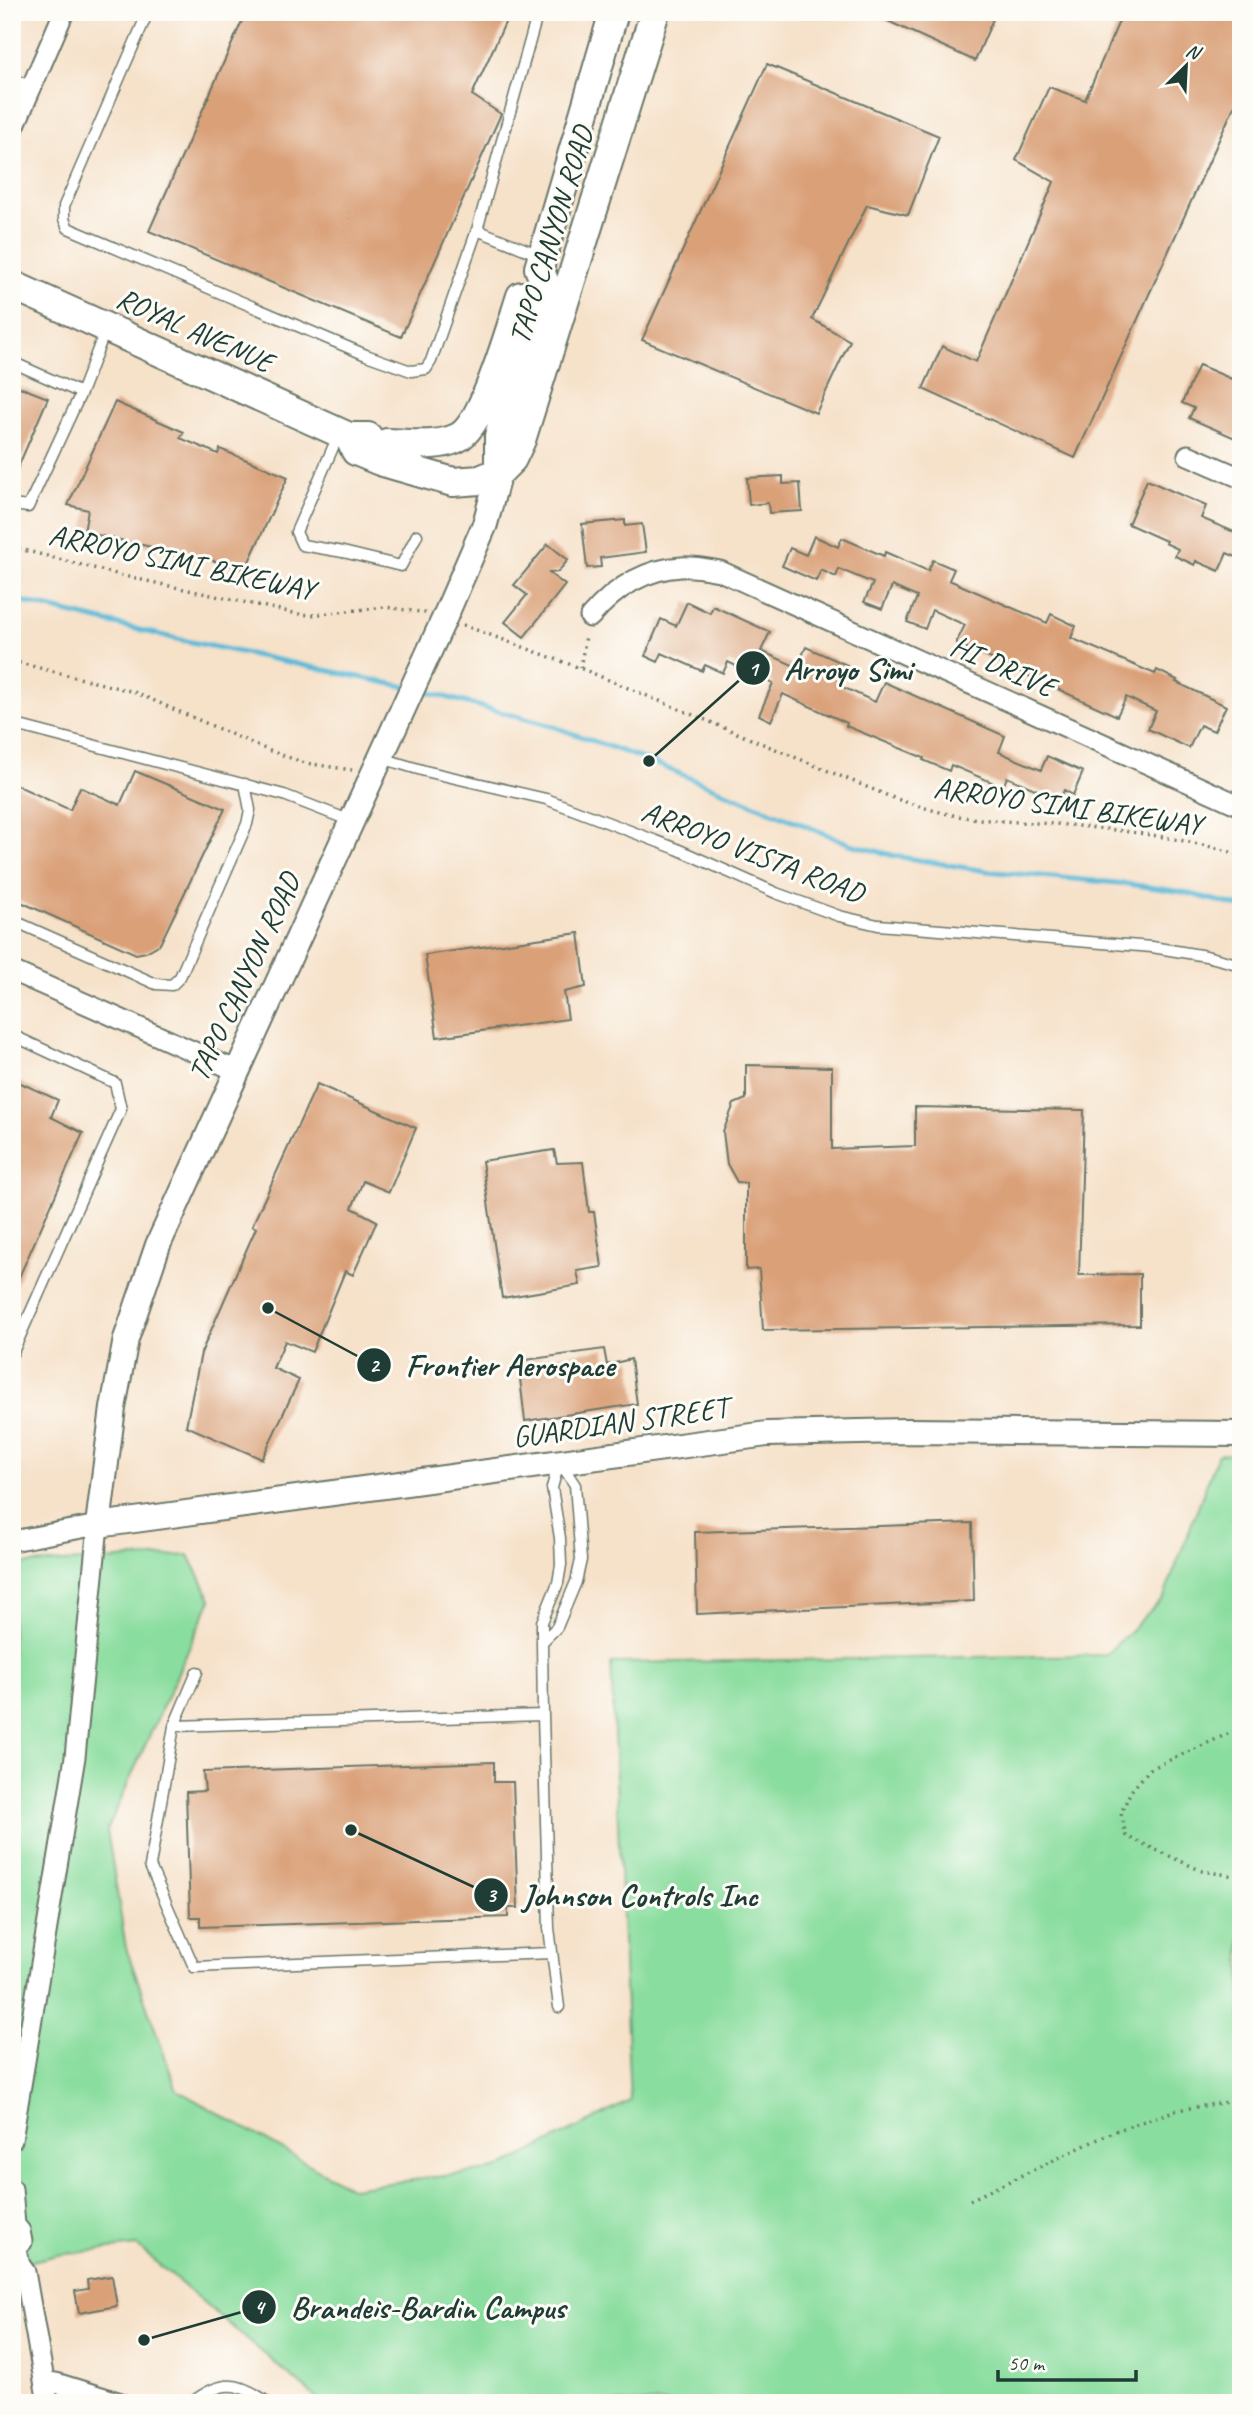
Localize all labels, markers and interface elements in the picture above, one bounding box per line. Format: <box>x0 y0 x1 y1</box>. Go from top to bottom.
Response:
north arrow <box>1152 32 1222 102</box>
text: N <box>1182 38 1206 66</box>
street label: TAPO CANYON ROAD <box>500 119 603 348</box>
street label: ROYAL AVENUE <box>111 279 282 383</box>
street label: ARROYO SIMI BIKEWAY <box>46 515 322 610</box>
street label: HI DRIVE <box>945 626 1065 707</box>
callout: Arroyo Simi <box>735 642 927 695</box>
text: Arroyo Simi <box>784 649 915 690</box>
text: 1 <box>748 656 760 682</box>
street label: ARROYO SIMI BIKEWAY <box>931 768 1208 844</box>
street label: ARROYO VISTA ROAD <box>637 792 872 913</box>
street label: TAPO CANYON ROAD <box>179 864 310 1087</box>
callout: Frontier Aerospace <box>357 1338 628 1391</box>
text: Frontier Aerospace <box>406 1345 617 1386</box>
text: 2 <box>369 1352 381 1378</box>
street label: GUARDIAN STREET <box>510 1387 737 1456</box>
callout: Johnson Controls Inc <box>473 1868 772 1921</box>
text: Johnson Controls Inc <box>520 1875 759 1916</box>
text: 3 <box>486 1882 498 1908</box>
callout: Brandeis-Bardin Campus <box>242 2280 580 2333</box>
text: Brandeis-Bardin Campus <box>291 2287 568 2328</box>
text: 4 <box>254 2294 266 2320</box>
scale bar <box>998 2338 1136 2382</box>
text: 50 m <box>1008 2350 1046 2376</box>

